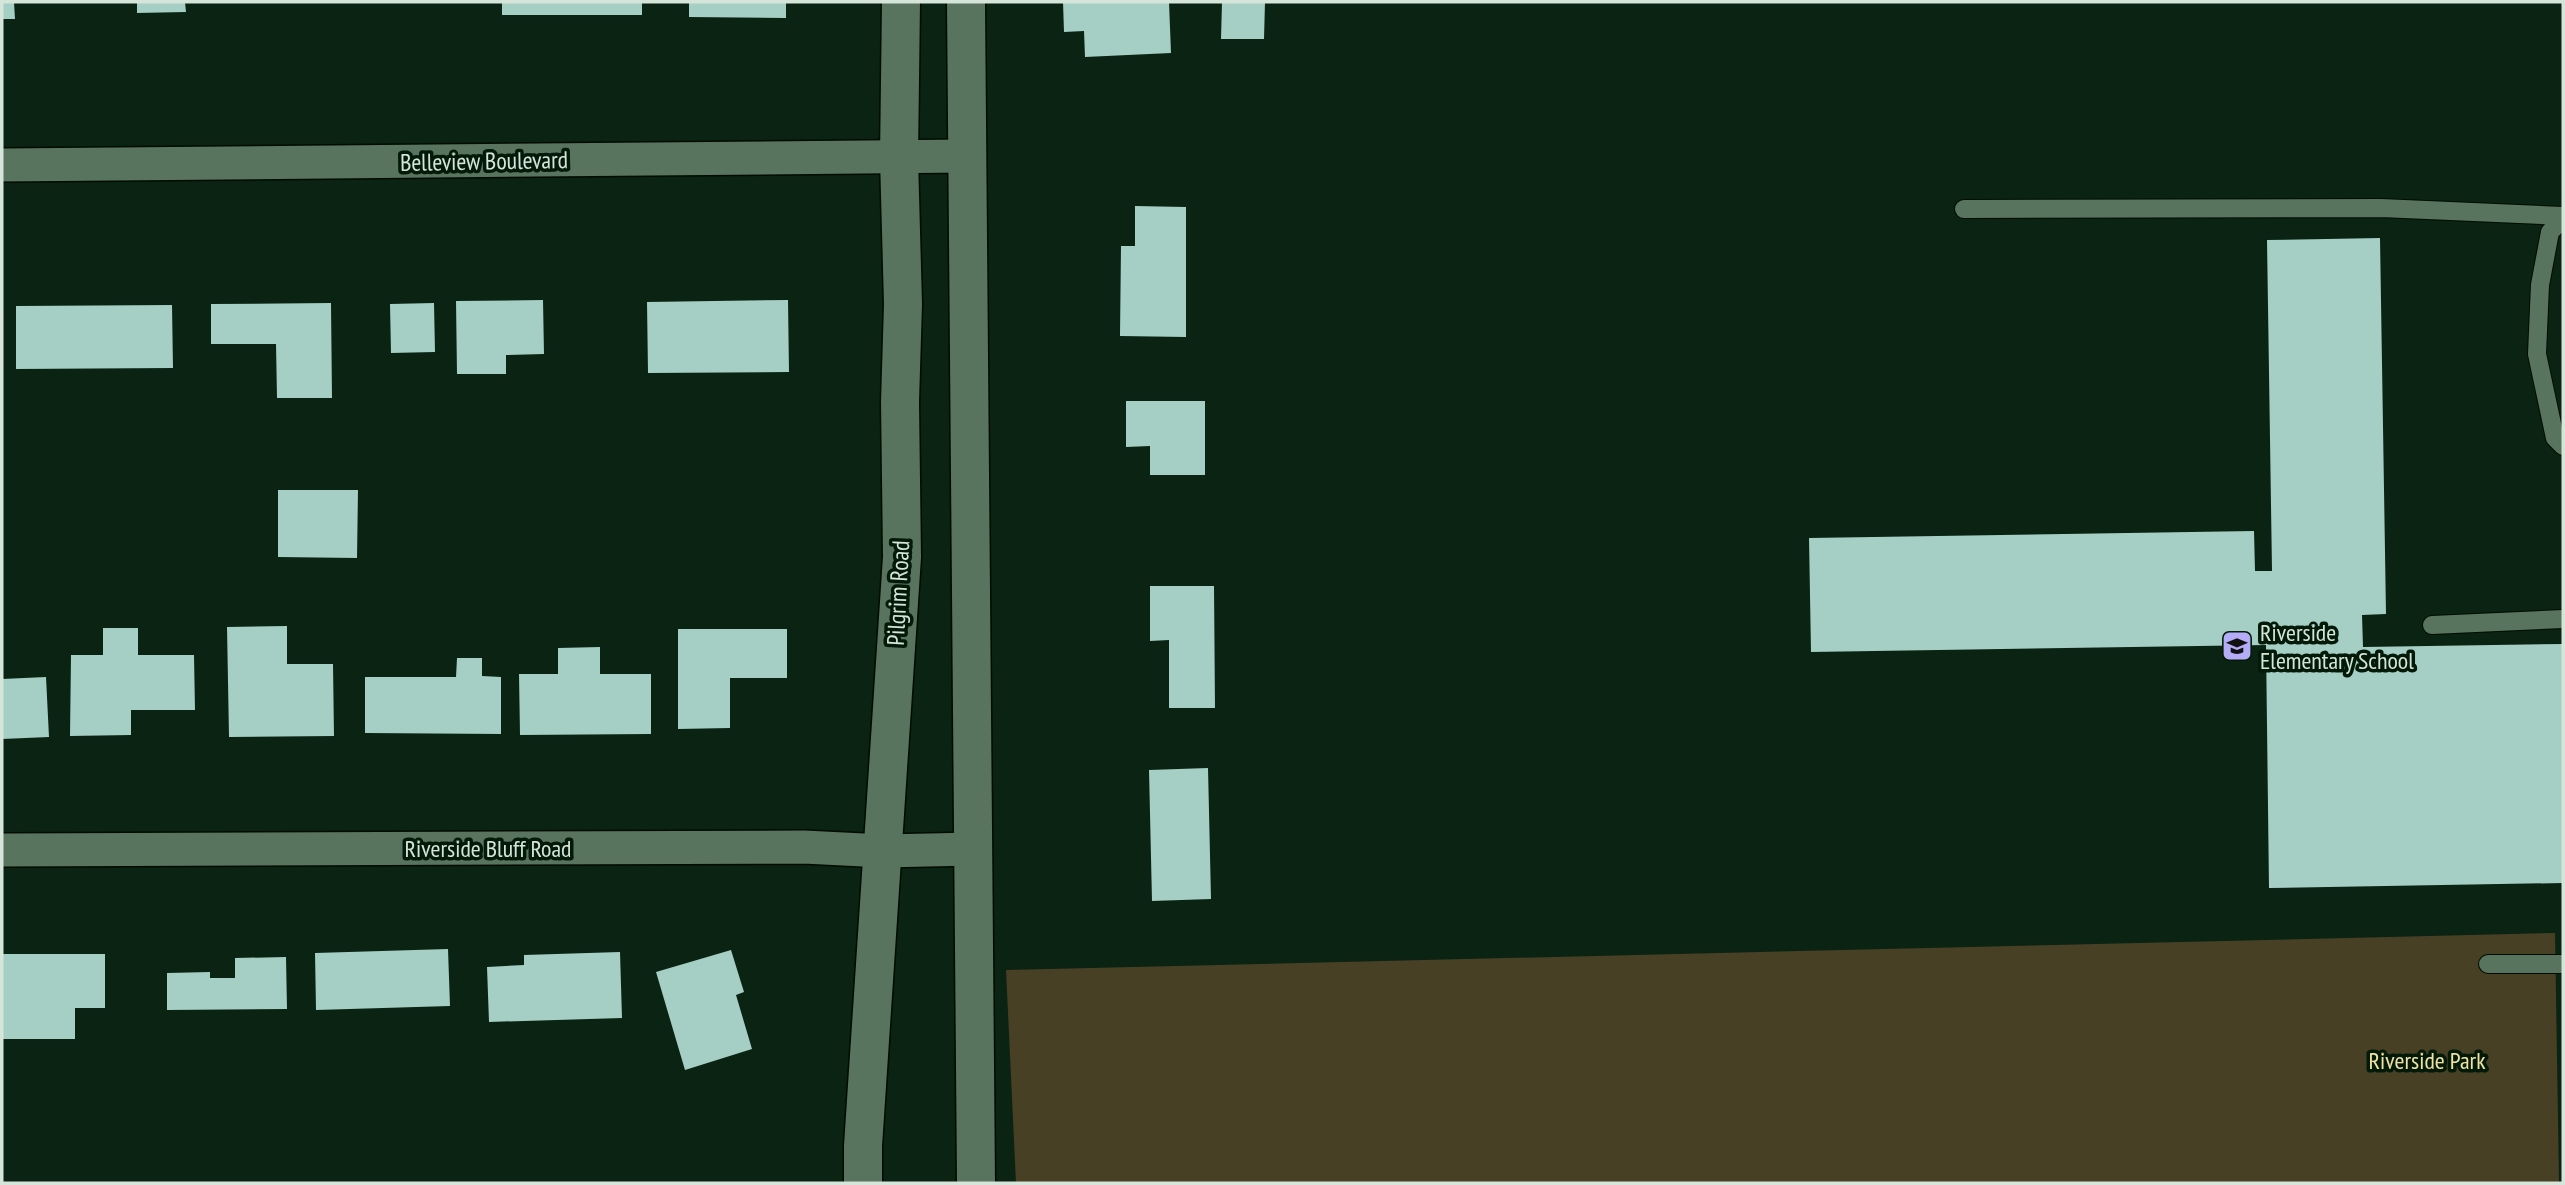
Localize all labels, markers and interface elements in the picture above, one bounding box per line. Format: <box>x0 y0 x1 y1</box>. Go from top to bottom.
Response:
street label: Belleview Boulevard <box>400 144 568 178</box>
street label: Pilgrim Road <box>880 540 916 646</box>
place label: Riverside Elementary School <box>2260 617 2414 676</box>
school or university icon: Riverside Elementary School <box>2220 629 2254 663</box>
street label: Riverside Bluff Road <box>405 833 571 864</box>
park label: Riverside Park <box>2369 1045 2486 1076</box>

